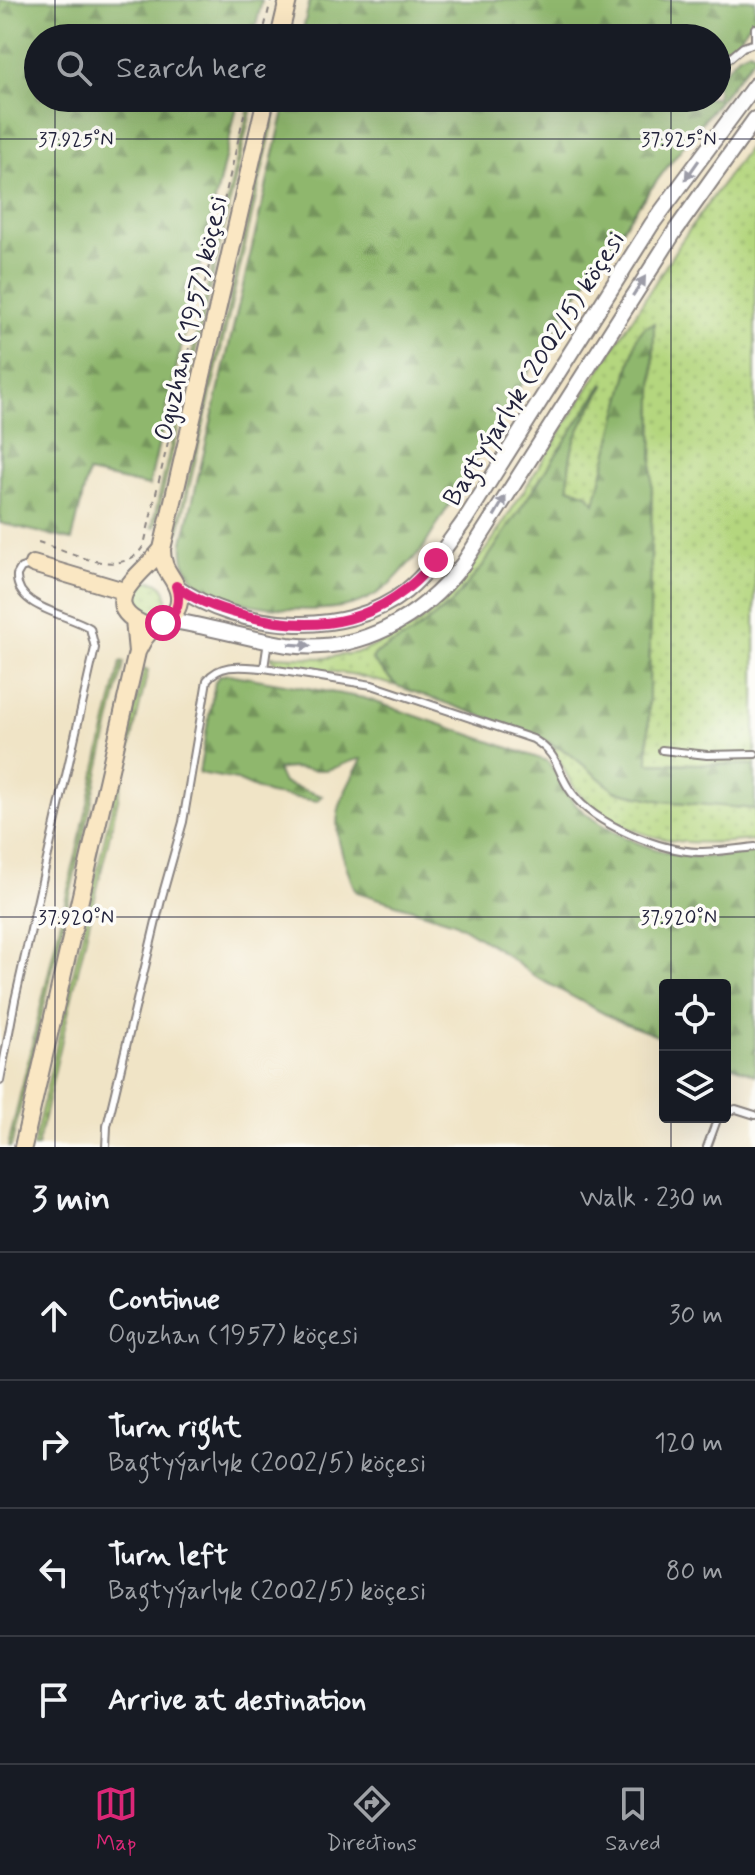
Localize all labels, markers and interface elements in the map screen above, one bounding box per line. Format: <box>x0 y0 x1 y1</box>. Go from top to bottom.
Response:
search box <box>24 24 731 112</box>
icon: search <box>52 46 96 90</box>
text: Search here <box>116 49 267 88</box>
text: 37.925°N <box>38 127 114 154</box>
text: 37.925°N <box>641 127 717 154</box>
one-way arrow <box>684 159 700 180</box>
street label: Oguzhan (1957) köçesi <box>147 193 237 444</box>
street label: Bagtyýarlyk (2002/5) köçesi <box>436 225 636 515</box>
one-way arrow <box>632 275 646 297</box>
one-way arrow <box>493 495 507 517</box>
route end <box>418 542 454 578</box>
route start <box>145 605 181 641</box>
one-way arrow <box>288 639 313 652</box>
text: 37.920°N <box>38 905 114 932</box>
text: 37.920°N <box>641 905 717 932</box>
map controls <box>659 979 731 1123</box>
button: locate <box>659 979 731 1051</box>
button: layers <box>659 1051 731 1123</box>
text: 3 min <box>32 1177 110 1222</box>
text: Walk · 230 m <box>580 1182 723 1216</box>
text: Continue <box>108 1280 220 1319</box>
icon: ahead <box>32 1294 76 1338</box>
text: 30 m <box>669 1299 723 1333</box>
text: Oguzhan (1957) köçesi <box>108 1319 358 1353</box>
text: Turn right <box>108 1408 241 1447</box>
icon: right <box>32 1422 76 1466</box>
text: 120 m <box>654 1427 723 1461</box>
text: Bagtyýarlyk (2002/5) köçesi <box>108 1447 426 1481</box>
text: Turn left <box>108 1536 228 1575</box>
icon: left <box>32 1550 76 1594</box>
text: 80 m <box>666 1555 723 1589</box>
text: Bagtyýarlyk (2002/5) köçesi <box>108 1575 426 1609</box>
icon: arrive <box>32 1678 76 1722</box>
text: Arrive at destination <box>108 1681 366 1720</box>
tab: Map <box>94 1782 138 1858</box>
tab: Directions <box>326 1782 417 1858</box>
tab: Saved <box>605 1782 661 1858</box>

